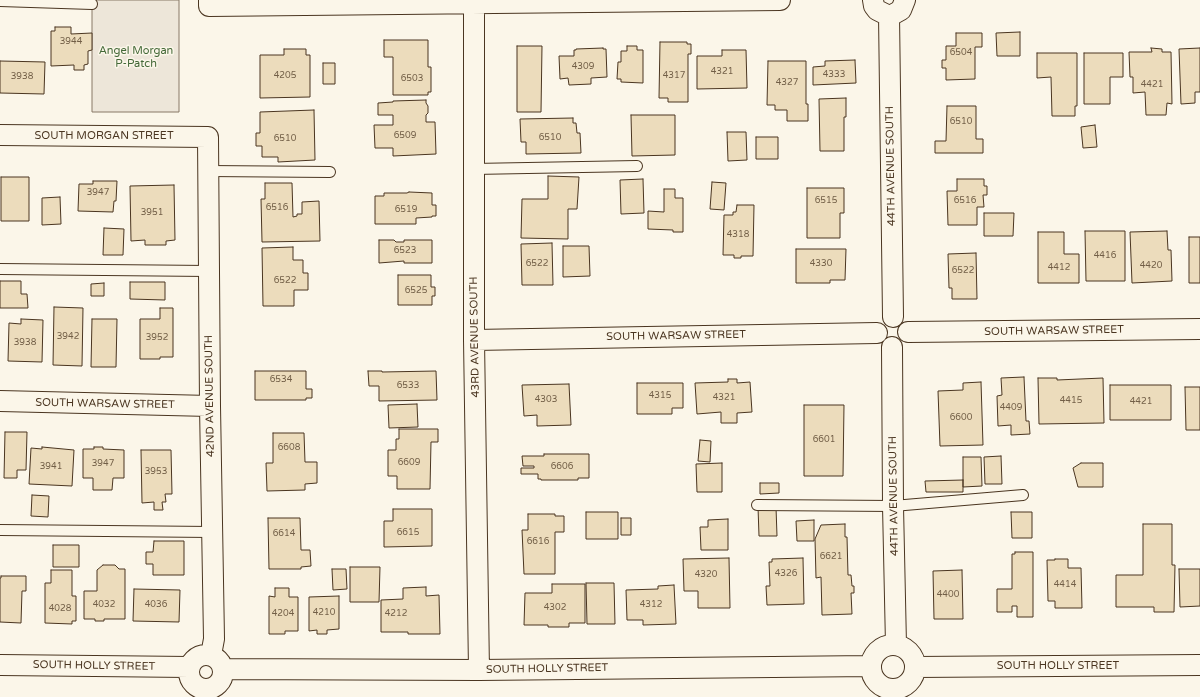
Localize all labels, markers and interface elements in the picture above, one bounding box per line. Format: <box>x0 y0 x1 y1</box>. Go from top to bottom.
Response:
house number: 3944 <box>60 37 82 47</box>
park label: Angel Morgan P-Patch <box>99 44 173 70</box>
house number: 6504 <box>950 48 972 58</box>
house number: 4309 <box>572 62 594 72</box>
house number: 4321 <box>711 67 733 77</box>
house number: 4333 <box>823 70 845 80</box>
house number: 4205 <box>274 71 296 81</box>
house number: 4317 <box>663 71 685 81</box>
house number: 3938 <box>11 72 33 82</box>
house number: 6503 <box>401 74 423 84</box>
house number: 4327 <box>776 78 798 88</box>
house number: 4421 <box>1141 80 1163 90</box>
street label: 44TH AVENUE SOUTH <box>883 106 899 226</box>
house number: 6510 <box>950 117 972 127</box>
street label: SOUTH MORGAN STREET <box>34 129 174 143</box>
house number: 6509 <box>394 131 416 141</box>
house number: 6510 <box>539 133 561 143</box>
house number: 6510 <box>274 134 296 144</box>
house number: 3947 <box>87 188 109 198</box>
house number: 6515 <box>815 196 837 206</box>
house number: 6516 <box>954 196 976 206</box>
house number: 6516 <box>266 203 288 213</box>
house number: 6519 <box>395 205 417 215</box>
house number: 3951 <box>141 208 163 218</box>
house number: 4318 <box>727 230 749 240</box>
house number: 6523 <box>394 246 416 256</box>
house number: 4416 <box>1094 251 1116 261</box>
house number: 6522 <box>526 259 548 269</box>
house number: 4330 <box>810 259 832 269</box>
house number: 4420 <box>1140 261 1162 271</box>
house number: 4412 <box>1048 263 1070 273</box>
house number: 6522 <box>952 266 974 276</box>
house number: 6522 <box>274 276 296 286</box>
street label: 43RD AVENUE SOUTH <box>467 276 483 398</box>
house number: 6525 <box>405 286 427 296</box>
street label: SOUTH WARSAW STREET <box>984 323 1124 339</box>
street label: SOUTH WARSAW STREET <box>606 328 746 344</box>
house number: 3942 <box>57 332 79 342</box>
house number: 3952 <box>146 333 168 343</box>
street label: 42ND AVENUE SOUTH <box>202 335 218 457</box>
house number: 3938 <box>14 338 36 348</box>
house number: 6534 <box>270 375 292 385</box>
house number: 6533 <box>397 381 419 391</box>
house number: 4315 <box>649 391 671 401</box>
house number: 4321 <box>713 393 735 403</box>
house number: 4303 <box>535 395 557 405</box>
street label: SOUTH WARSAW STREET <box>35 396 175 412</box>
house number: 4415 <box>1060 396 1082 406</box>
house number: 4421 <box>1130 397 1152 407</box>
house number: 4409 <box>1000 403 1022 413</box>
house number: 6600 <box>950 413 972 423</box>
house number: 6601 <box>813 435 835 445</box>
street label: 44TH AVENUE SOUTH <box>886 436 902 556</box>
house number: 6608 <box>278 443 300 453</box>
house number: 6609 <box>398 458 420 468</box>
house number: 3947 <box>92 459 114 469</box>
house number: 3941 <box>40 462 62 472</box>
house number: 6606 <box>551 462 573 472</box>
house number: 3953 <box>145 467 167 477</box>
house number: 6615 <box>397 528 419 538</box>
house number: 6614 <box>273 529 295 539</box>
house number: 6616 <box>527 537 549 547</box>
house number: 6621 <box>820 552 842 562</box>
house number: 4326 <box>775 569 797 579</box>
house number: 4320 <box>695 570 717 580</box>
house number: 4414 <box>1054 580 1076 590</box>
house number: 4400 <box>937 590 959 600</box>
house number: 4032 <box>93 600 115 610</box>
house number: 4036 <box>145 600 167 610</box>
house number: 4312 <box>640 600 662 610</box>
house number: 4302 <box>544 603 566 613</box>
house number: 4028 <box>49 604 71 614</box>
house number: 4210 <box>313 608 335 618</box>
house number: 4204 <box>272 609 294 619</box>
house number: 4212 <box>385 609 407 619</box>
street label: SOUTH HOLLY STREET <box>33 658 155 674</box>
street label: SOUTH HOLLY STREET <box>997 659 1119 673</box>
street label: SOUTH HOLLY STREET <box>486 661 608 677</box>

